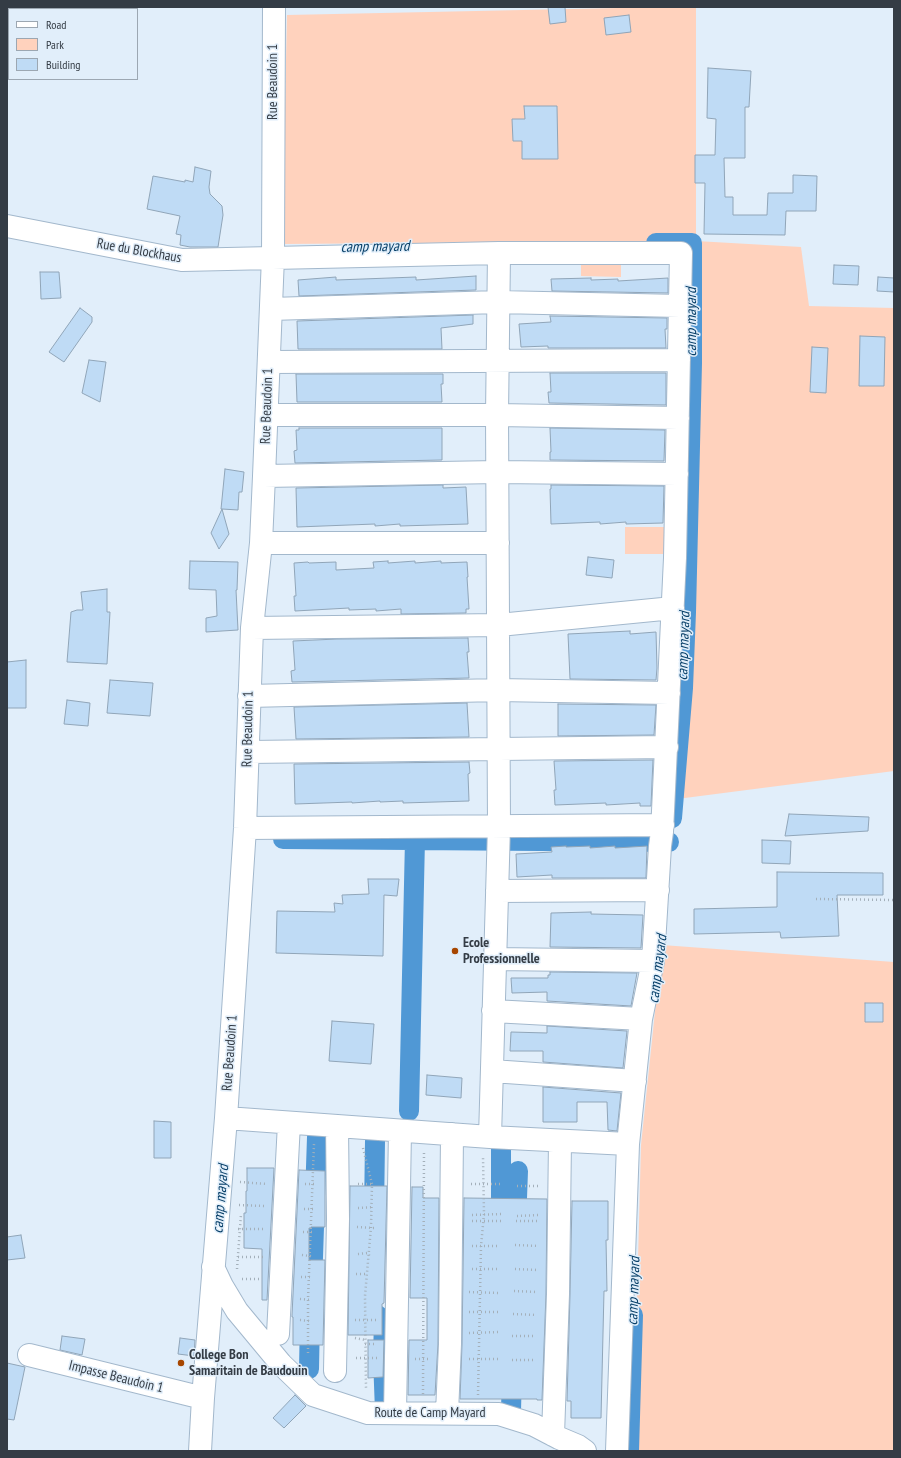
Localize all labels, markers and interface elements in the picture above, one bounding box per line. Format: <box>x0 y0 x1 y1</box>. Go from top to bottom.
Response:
legend <box>8 8 138 80</box>
text: Road <box>46 17 66 32</box>
text: Park <box>46 37 64 52</box>
street label: Rue Beaudoin 1 <box>265 44 281 120</box>
text: Building <box>46 57 81 72</box>
street label: Rue du Blockhaus <box>95 235 183 267</box>
water label: camp mayard <box>340 237 410 257</box>
water label: camp mayard <box>683 288 701 356</box>
street label: Rue Beaudoin 1 <box>257 368 277 444</box>
water label: camp mayard <box>674 611 694 681</box>
street label: Rue Beaudoin 1 <box>239 691 257 767</box>
water label: camp mayard <box>645 934 671 1004</box>
place label: Ecole Professionnelle <box>463 935 540 968</box>
marker: Ecole Professionnelle <box>450 946 460 956</box>
street label: Rue Beaudoin 1 <box>219 1014 241 1092</box>
water label: camp mayard <box>209 1164 233 1234</box>
water label: camp mayard <box>624 1256 644 1326</box>
place label: College Bon Samaritain de Baudouin <box>189 1347 308 1380</box>
street label: Impasse Beaudoin 1 <box>67 1357 165 1397</box>
marker: College Bon Samaritain de Baudouin <box>176 1358 186 1368</box>
street label: Route de Camp Mayard <box>375 1405 485 1421</box>

